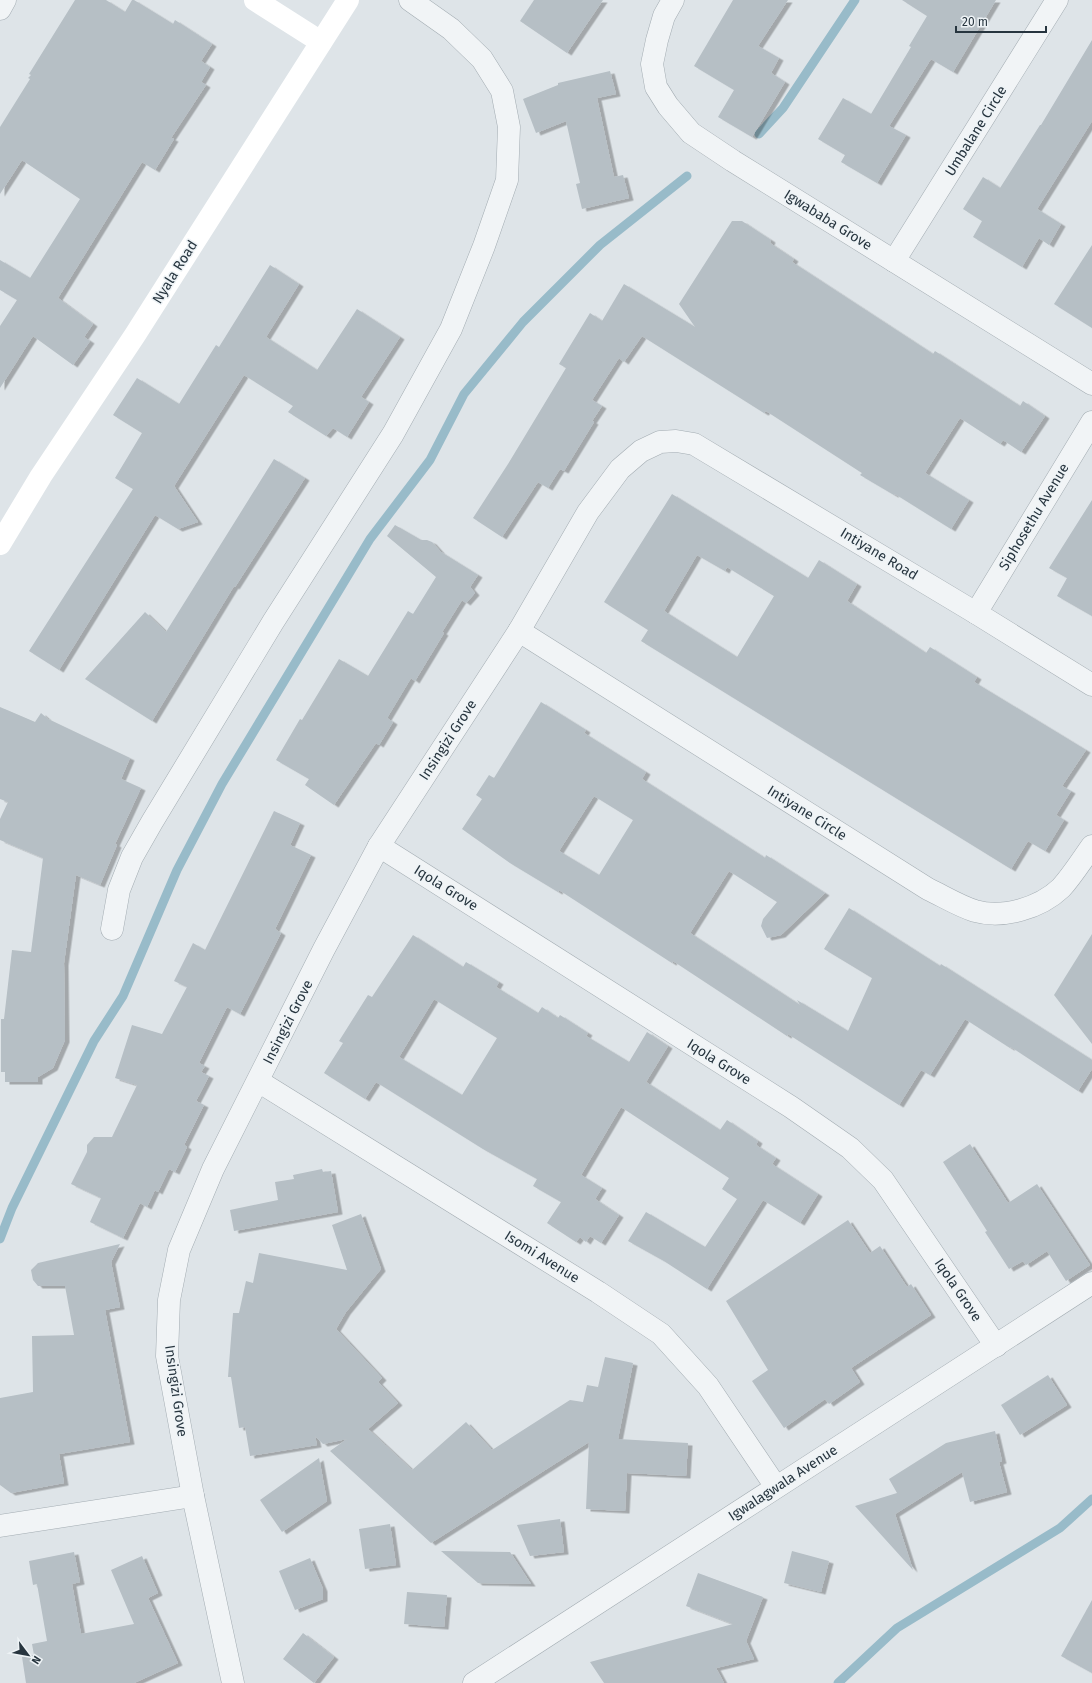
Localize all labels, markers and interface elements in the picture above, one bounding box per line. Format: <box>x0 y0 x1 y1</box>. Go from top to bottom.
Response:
scale bar <box>956 8 1046 34</box>
text: 20 m <box>962 15 988 29</box>
street label: Umbalane Circle <box>941 83 1011 179</box>
street label: Igwababa Grove <box>781 186 875 254</box>
street label: Nyala Road <box>149 237 201 307</box>
street label: Siphosethu Avenue <box>995 460 1073 574</box>
street label: Intiyane Road <box>837 524 921 584</box>
street label: Insingizi Grove <box>416 697 480 783</box>
street label: Intiyane Circle <box>764 782 850 844</box>
street label: Iqola Grove <box>411 862 481 914</box>
street label: Insingizi Grove <box>259 977 317 1067</box>
street label: Iqola Grove <box>684 1036 754 1088</box>
street label: Isomi Avenue <box>501 1227 583 1287</box>
street label: Iqola Grove <box>931 1255 985 1325</box>
street label: Insingizi Grove <box>161 1344 191 1438</box>
street label: Igwalagwala Avenue <box>725 1441 841 1525</box>
north arrow <box>8 1635 48 1675</box>
text: N <box>29 1653 44 1667</box>

